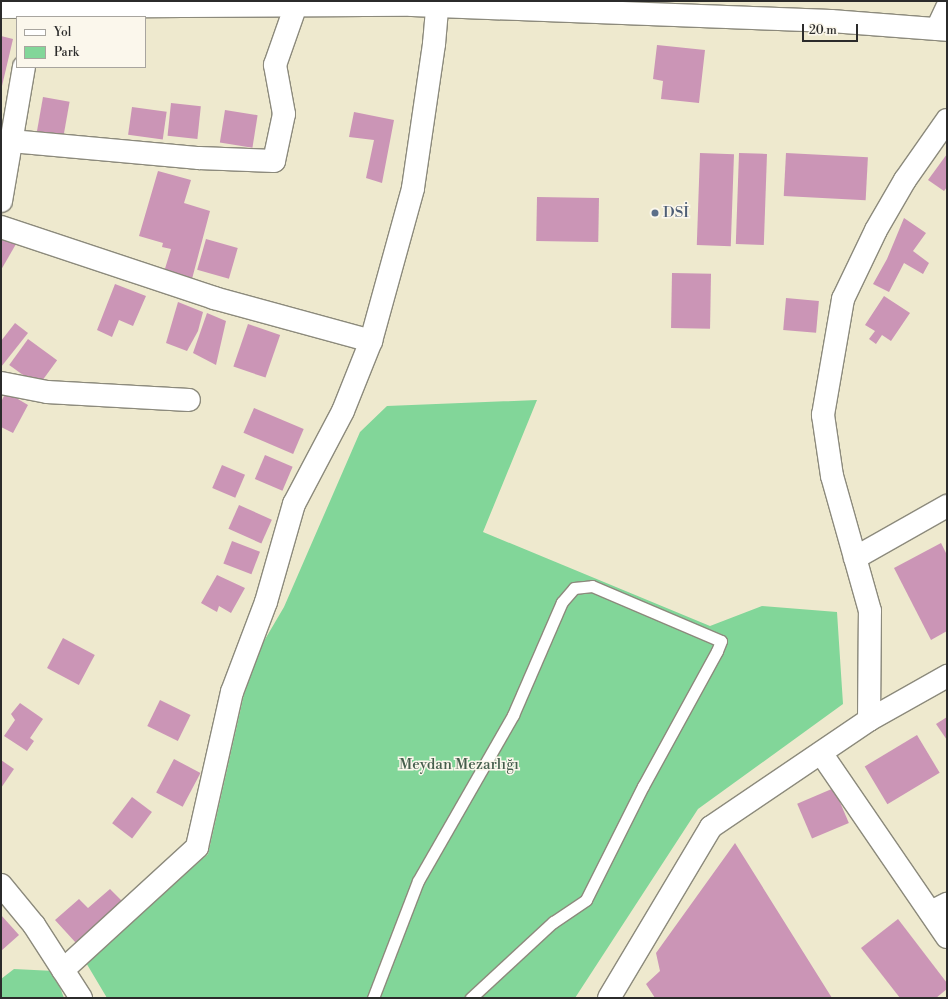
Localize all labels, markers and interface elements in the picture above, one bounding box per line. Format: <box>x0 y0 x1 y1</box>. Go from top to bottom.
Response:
legend <box>16 16 146 68</box>
scale bar <box>804 16 860 42</box>
text: 20 m <box>809 23 837 38</box>
text: Yol <box>54 25 71 40</box>
text: Park <box>54 45 79 60</box>
place label: DSİ <box>663 204 689 222</box>
marker: DSİ <box>650 208 660 218</box>
park label: Meydan Mezarlığı <box>399 756 519 774</box>

